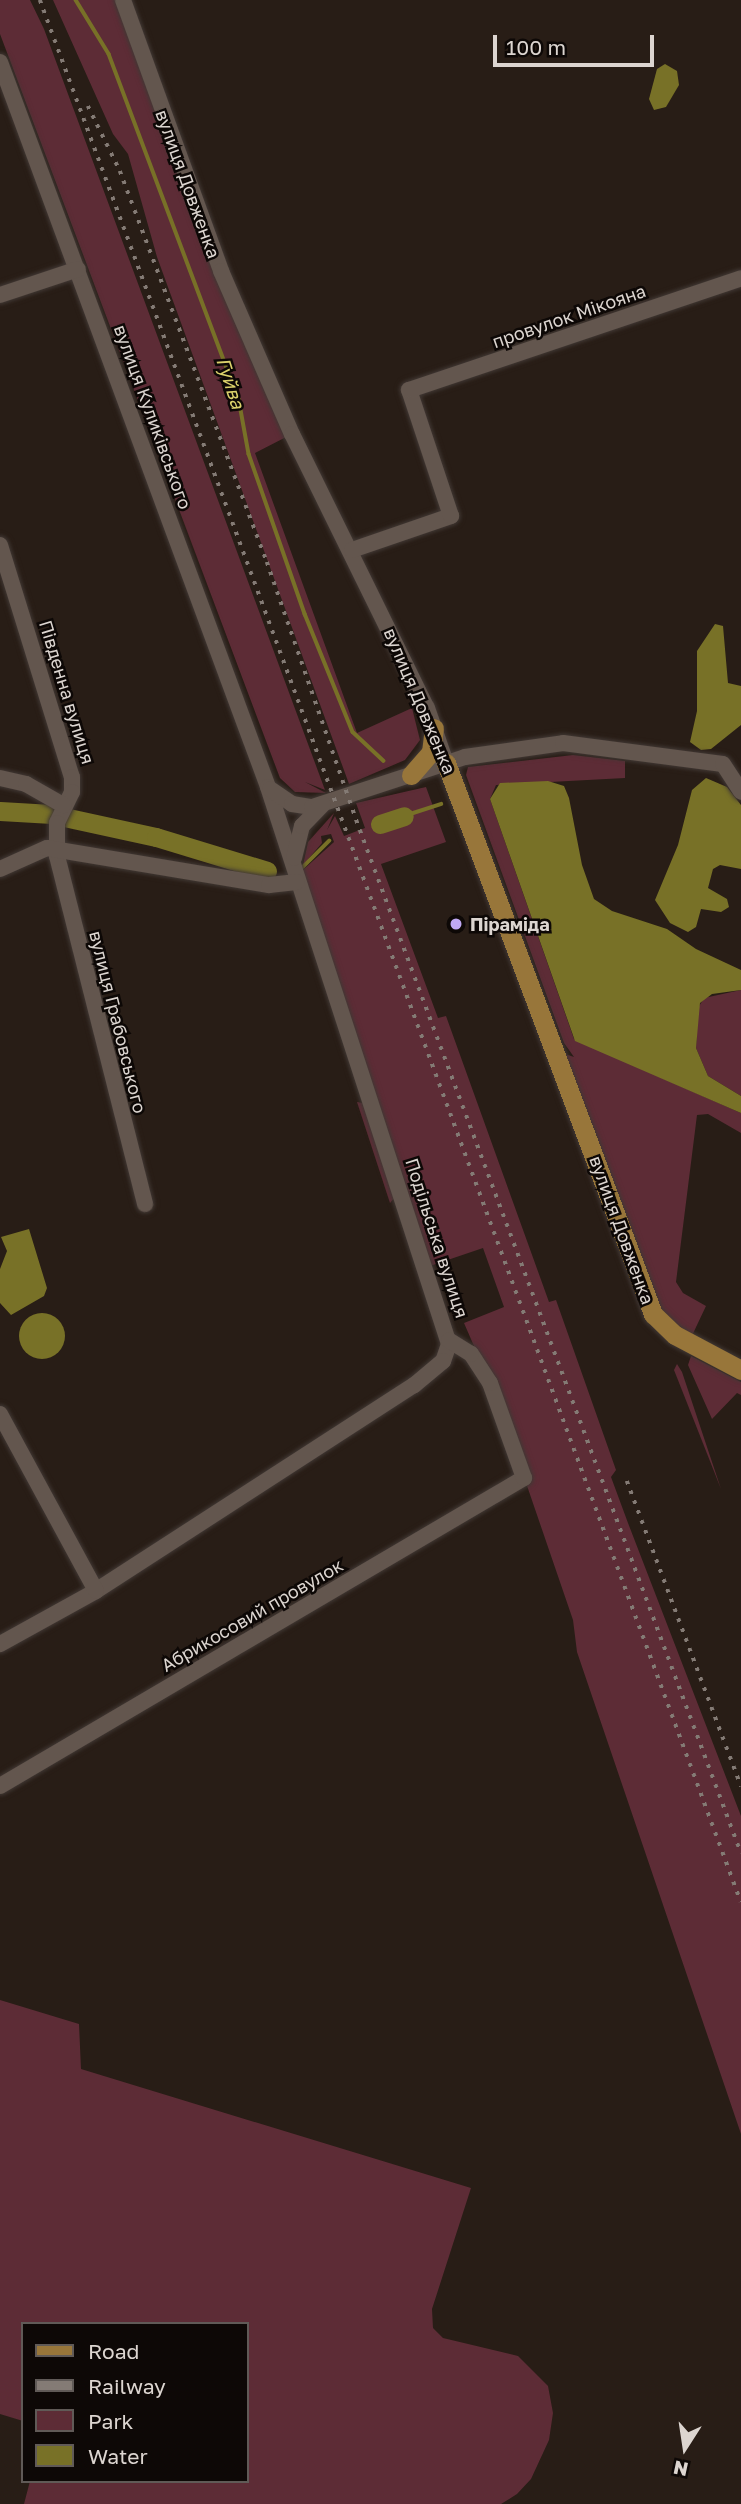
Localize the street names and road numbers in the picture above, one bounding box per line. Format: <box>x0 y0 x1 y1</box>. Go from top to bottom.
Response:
street label: вулиця Довженка <box>151 107 225 261</box>
street label: провулок Мікояна <box>489 280 649 352</box>
street label: вулиця Куликівського <box>110 322 196 512</box>
street label: Південна вулиця <box>35 618 99 766</box>
street label: вулиця Довженка <box>379 625 461 777</box>
street label: вулиця Грабовського <box>85 929 151 1115</box>
street label: вулиця Довженка <box>585 1153 659 1307</box>
street label: Подільська вулиця <box>401 1155 473 1321</box>
street label: Абрикосовий провулок <box>157 1554 347 1676</box>

